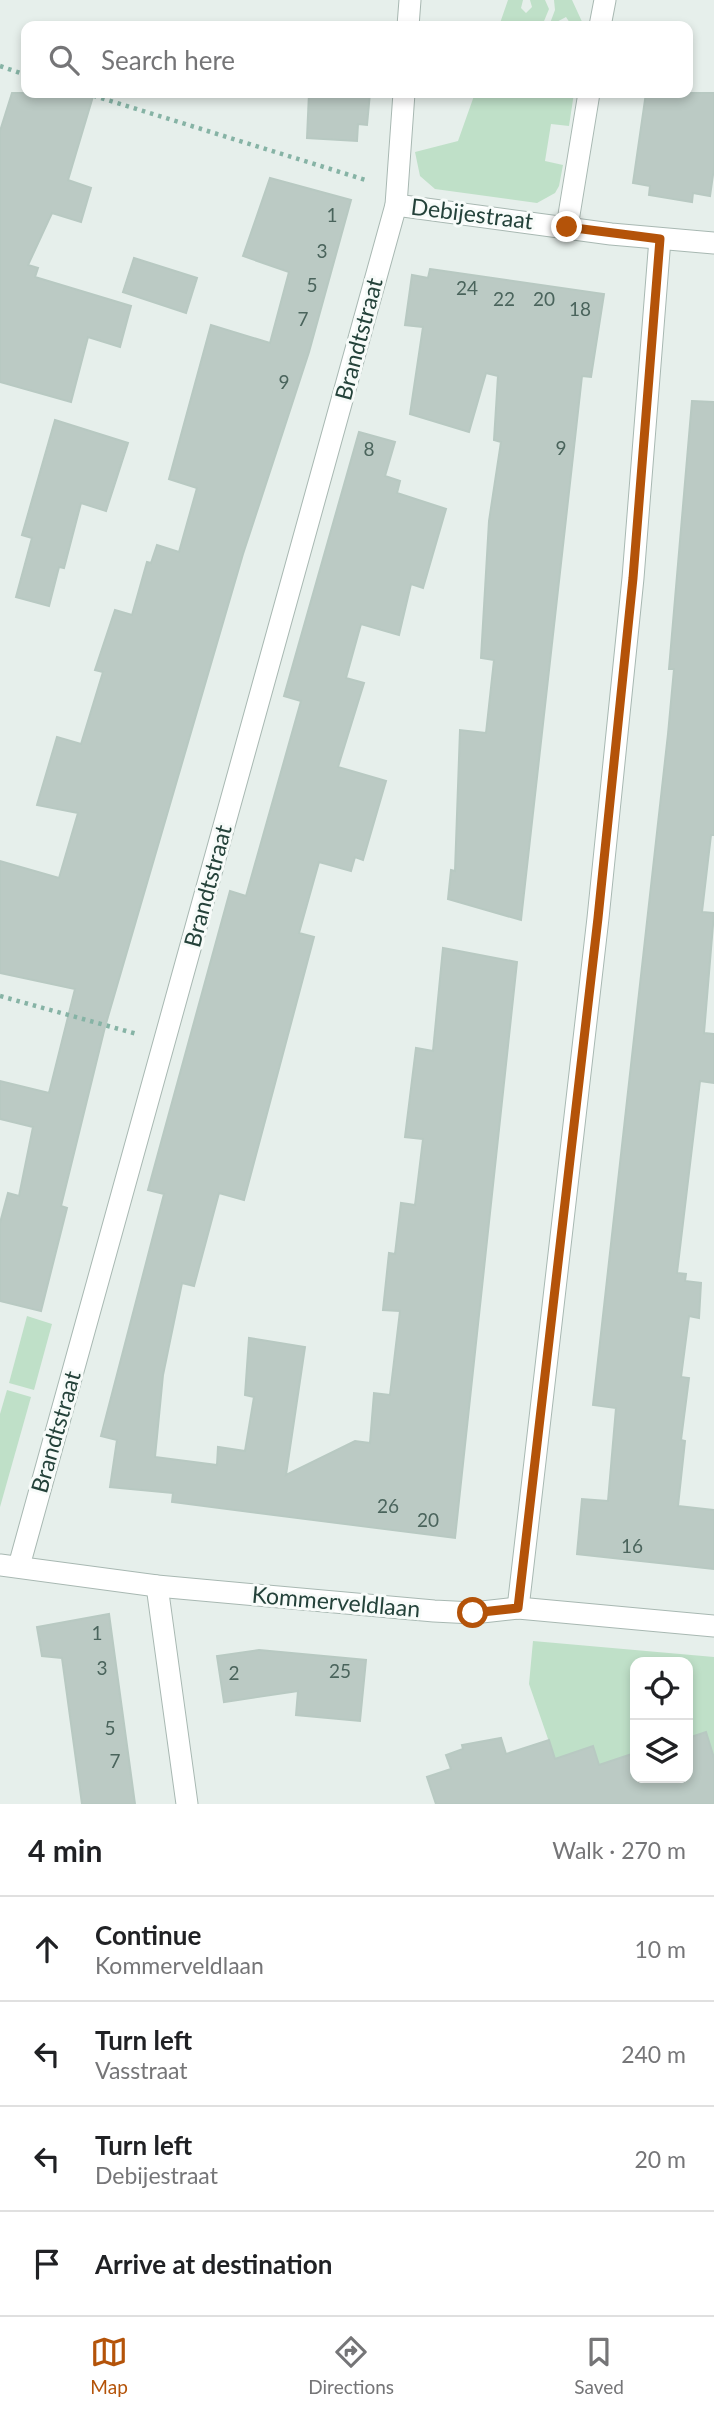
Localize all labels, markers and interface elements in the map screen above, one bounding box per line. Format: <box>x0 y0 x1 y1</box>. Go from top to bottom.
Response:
search box <box>21 21 693 98</box>
icon: search <box>45 41 83 79</box>
text: Search here <box>101 44 235 76</box>
street label: Debijestraat <box>409 192 536 234</box>
house number: 1 <box>326 203 338 226</box>
route end <box>551 211 582 242</box>
house number: 3 <box>316 239 328 262</box>
house number: 5 <box>306 273 318 296</box>
street label: Brandtstraat <box>328 274 388 403</box>
house number: 24 <box>456 276 478 299</box>
house number: 22 <box>493 287 515 310</box>
house number: 20 <box>533 287 555 310</box>
house number: 18 <box>569 297 591 320</box>
house number: 7 <box>297 307 309 330</box>
house number: 9 <box>278 370 290 393</box>
house number: 9 <box>555 436 567 459</box>
house number: 8 <box>363 437 375 460</box>
street label: Brandtstraat <box>177 821 237 950</box>
street label: Brandtstraat <box>24 1367 86 1496</box>
house number: 26 <box>377 1494 399 1517</box>
house number: 20 <box>417 1508 439 1531</box>
house number: 16 <box>621 1534 643 1557</box>
street label: Kommerveldlaan <box>251 1580 421 1622</box>
route start <box>457 1597 488 1628</box>
house number: 1 <box>91 1621 103 1644</box>
house number: 3 <box>96 1656 108 1679</box>
map controls <box>630 1657 693 1783</box>
button: locate <box>630 1657 693 1720</box>
house number: 25 <box>329 1659 351 1682</box>
house number: 2 <box>228 1661 240 1684</box>
house number: 5 <box>104 1716 116 1739</box>
button: layers <box>630 1720 693 1783</box>
house number: 7 <box>109 1749 121 1772</box>
text: 4 min <box>28 1832 102 1868</box>
text: Walk · 270 m <box>552 1836 686 1864</box>
text: Continue <box>95 1919 201 1951</box>
icon: ahead <box>28 1930 66 1968</box>
text: 10 m <box>635 1935 686 1963</box>
text: Kommerveldlaan <box>95 1951 264 1979</box>
text: Turn left <box>95 2024 192 2056</box>
icon: left <box>28 2035 66 2073</box>
text: 240 m <box>621 2040 686 2068</box>
text: Vasstraat <box>95 2056 188 2084</box>
text: Turn left <box>95 2129 192 2161</box>
icon: left <box>28 2140 66 2178</box>
text: 20 m <box>635 2145 686 2173</box>
text: Debijestraat <box>95 2161 218 2189</box>
icon: arrive <box>28 2245 66 2283</box>
text: Arrive at destination <box>95 2248 332 2280</box>
tab: Map <box>90 2333 128 2398</box>
tab: Directions <box>308 2333 394 2398</box>
tab: Saved <box>574 2333 624 2398</box>

